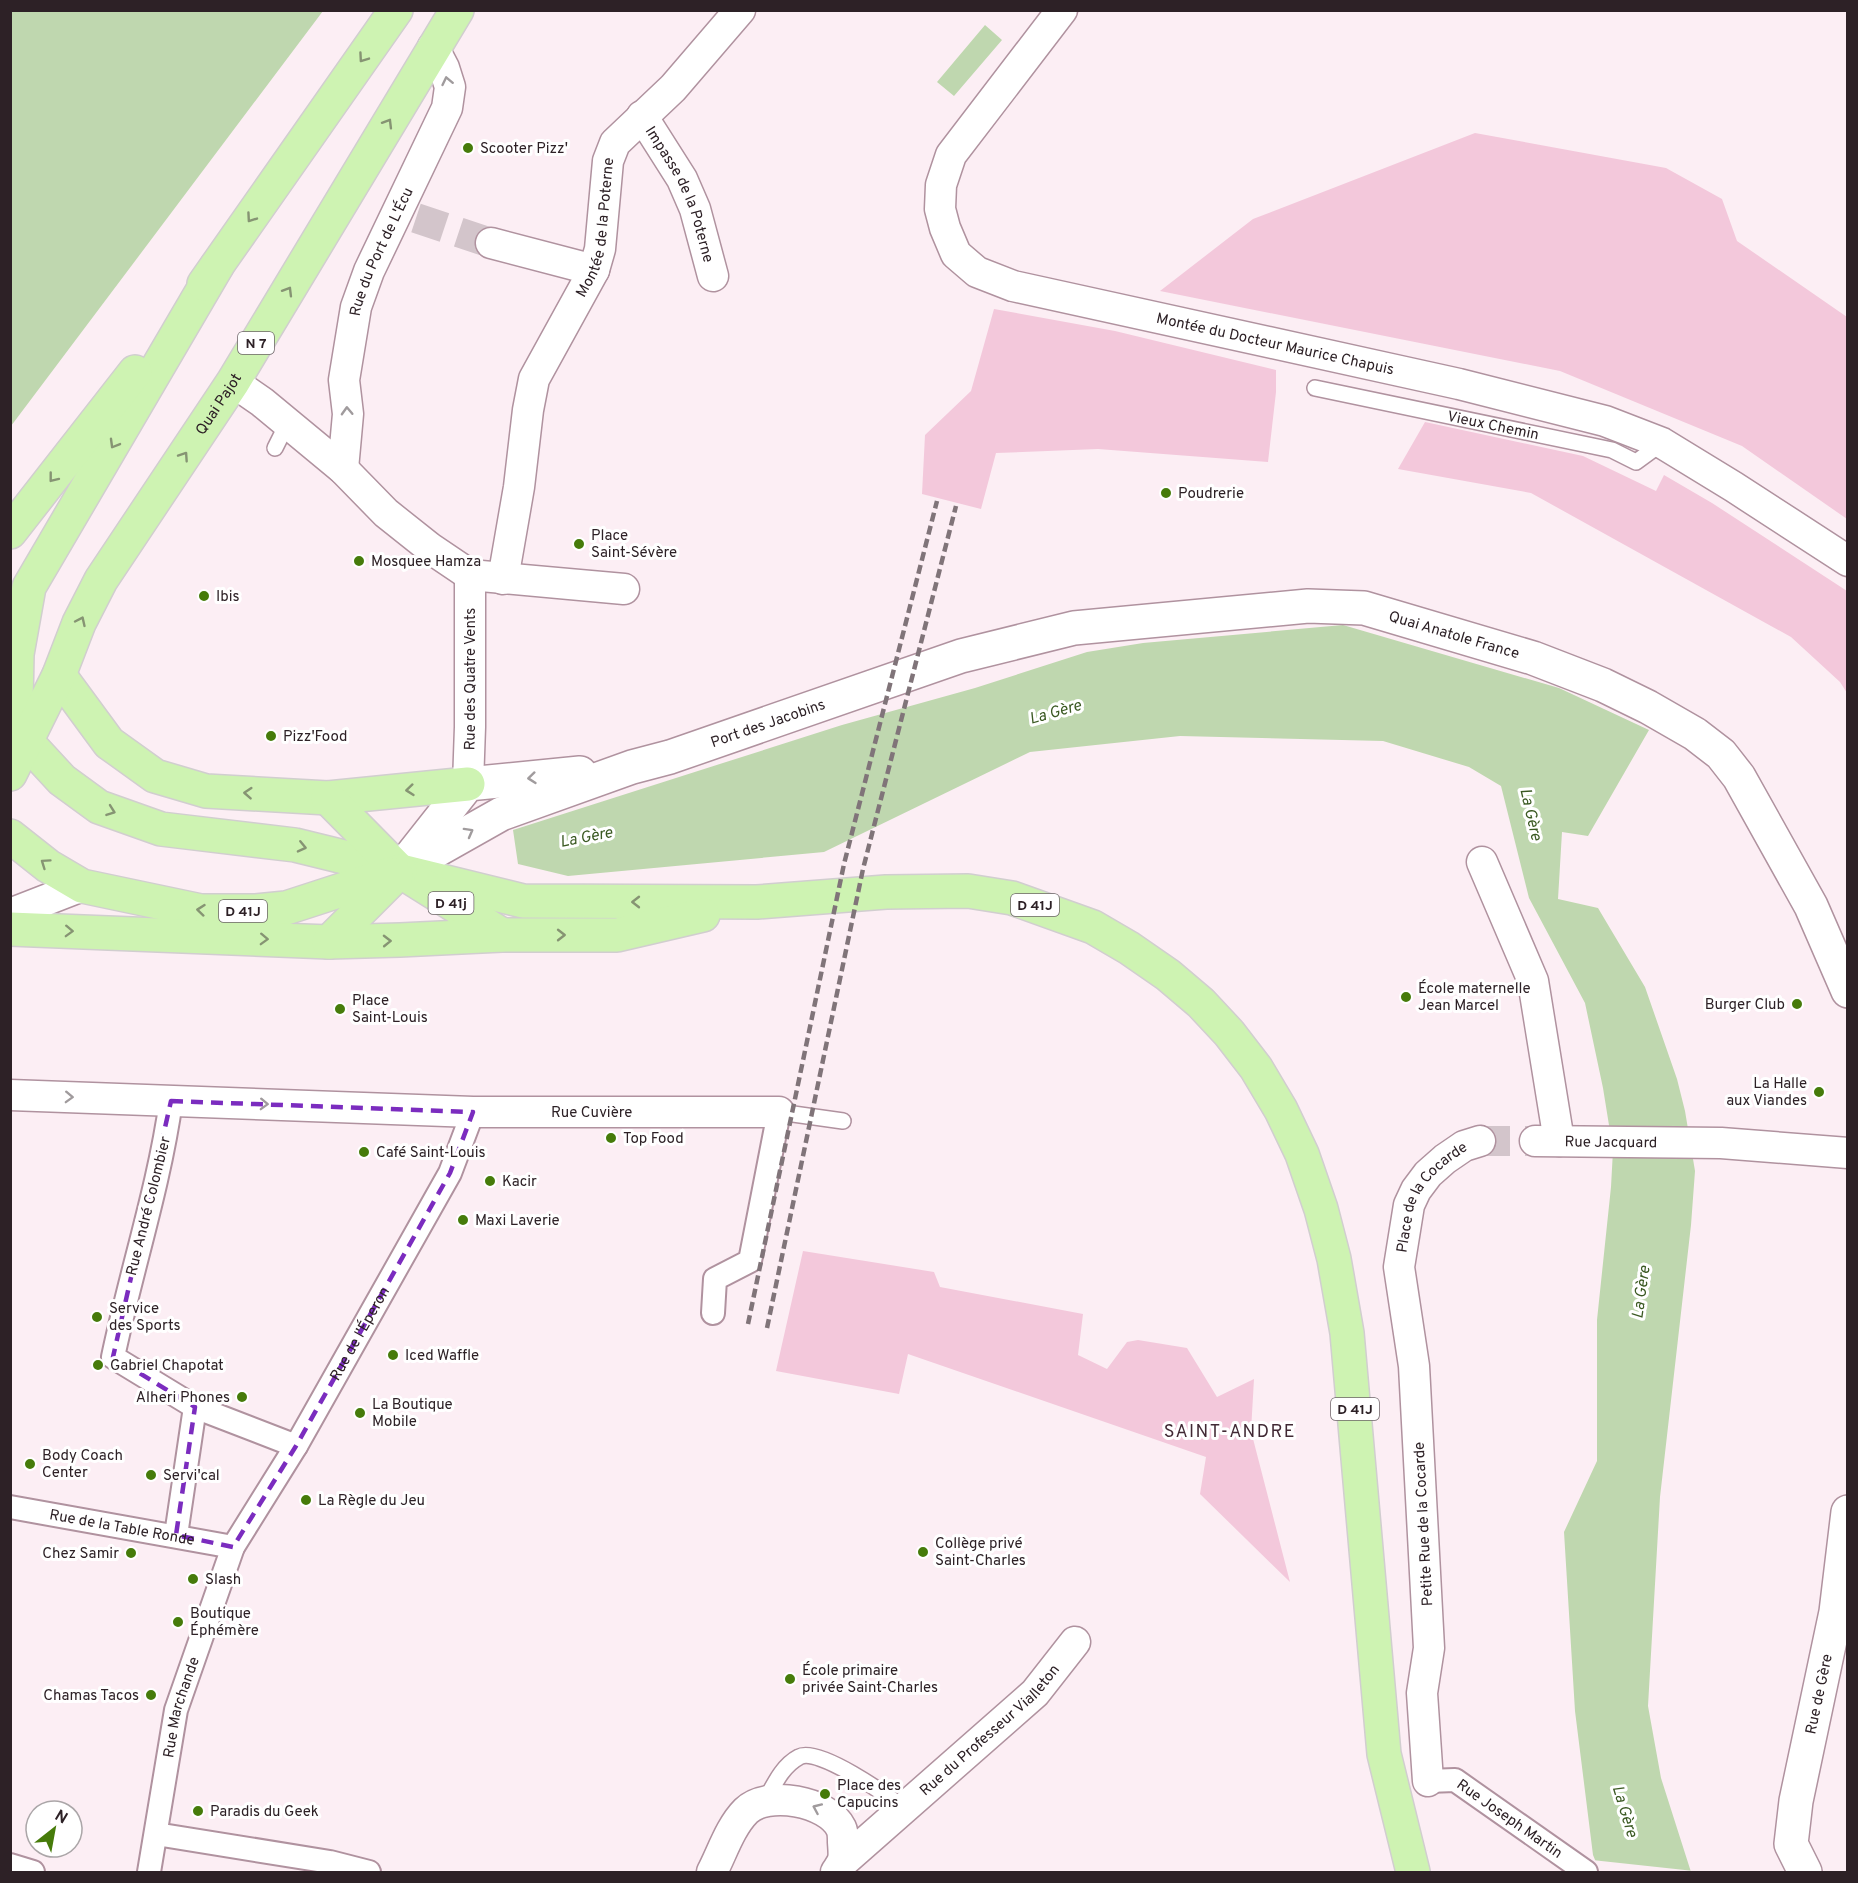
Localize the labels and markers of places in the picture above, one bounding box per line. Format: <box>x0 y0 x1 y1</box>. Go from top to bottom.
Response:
place label: Scooter Pizz' <box>480 140 568 159</box>
marker: Scooter Pizz' <box>461 141 475 155</box>
place label: Poudrerie <box>1178 485 1244 504</box>
marker: Poudrerie <box>1159 486 1173 500</box>
place label: Place Saint-Sévère <box>591 527 677 563</box>
marker: Place Saint-Sévère <box>572 537 586 551</box>
place label: Mosquee Hamza <box>371 553 481 572</box>
marker: Mosquee Hamza <box>352 554 366 568</box>
place label: Ibis <box>216 588 240 607</box>
marker: Ibis <box>197 589 211 603</box>
place label: Pizz'Food <box>283 728 348 747</box>
marker: Pizz'Food <box>264 729 278 743</box>
place label: École maternelle Jean Marcel <box>1418 979 1531 1016</box>
marker: École maternelle Jean Marcel <box>1399 990 1413 1004</box>
place label: Place Saint-Louis <box>352 992 428 1028</box>
place label: Burger Club <box>1705 996 1785 1015</box>
marker: Burger Club <box>1790 997 1804 1011</box>
marker: Place Saint-Louis <box>333 1002 347 1016</box>
place label: La Halle aux Viandes <box>1726 1075 1807 1111</box>
marker: La Halle aux Viandes <box>1812 1085 1826 1099</box>
place label: Top Food <box>623 1130 684 1149</box>
marker: Top Food <box>604 1131 618 1145</box>
place label: Café Saint-Louis <box>376 1144 486 1163</box>
marker: Café Saint-Louis <box>357 1145 371 1159</box>
place label: Kacir <box>502 1173 537 1192</box>
marker: Kacir <box>483 1174 497 1188</box>
place label: Maxi Laverie <box>475 1212 560 1231</box>
marker: Maxi Laverie <box>456 1213 470 1227</box>
place label: Service des Sports <box>109 1300 181 1336</box>
marker: Service des Sports <box>90 1310 104 1324</box>
place label: Iced Waffle <box>405 1347 479 1366</box>
marker: Iced Waffle <box>386 1348 400 1362</box>
place label: Gabriel Chapotat <box>110 1357 224 1376</box>
marker: Gabriel Chapotat <box>91 1358 105 1372</box>
place label: Alheri Phones <box>136 1389 230 1408</box>
marker: Alheri Phones <box>235 1390 249 1404</box>
place label: La Boutique Mobile <box>372 1396 453 1432</box>
marker: La Boutique Mobile <box>353 1406 367 1420</box>
place label: Body Coach Center <box>42 1447 123 1483</box>
marker: Body Coach Center <box>23 1457 37 1471</box>
place label: Servi'cal <box>163 1467 220 1486</box>
marker: Servi'cal <box>144 1468 158 1482</box>
place label: La Règle du Jeu <box>318 1492 425 1511</box>
marker: La Règle du Jeu <box>299 1493 313 1507</box>
place label: Collège privé Saint-Charles <box>935 1535 1026 1571</box>
place label: Chez Samir <box>42 1545 119 1564</box>
marker: Collège privé Saint-Charles <box>916 1545 930 1559</box>
marker: Chez Samir <box>124 1546 138 1560</box>
place label: Slash <box>205 1571 241 1590</box>
marker: Slash <box>186 1572 200 1586</box>
place label: Boutique Éphémère <box>190 1605 259 1641</box>
marker: Boutique Éphémère <box>171 1615 185 1629</box>
place label: École primaire privée Saint-Charles <box>802 1661 938 1698</box>
marker: École primaire privée Saint-Charles <box>783 1672 797 1686</box>
place label: Chamas Tacos <box>43 1687 139 1706</box>
marker: Chamas Tacos <box>144 1688 158 1702</box>
place label: Place des Capucins <box>837 1777 901 1813</box>
marker: Place des Capucins <box>818 1787 832 1801</box>
place label: Paradis du Geek <box>210 1803 319 1822</box>
marker: Paradis du Geek <box>191 1804 205 1818</box>

